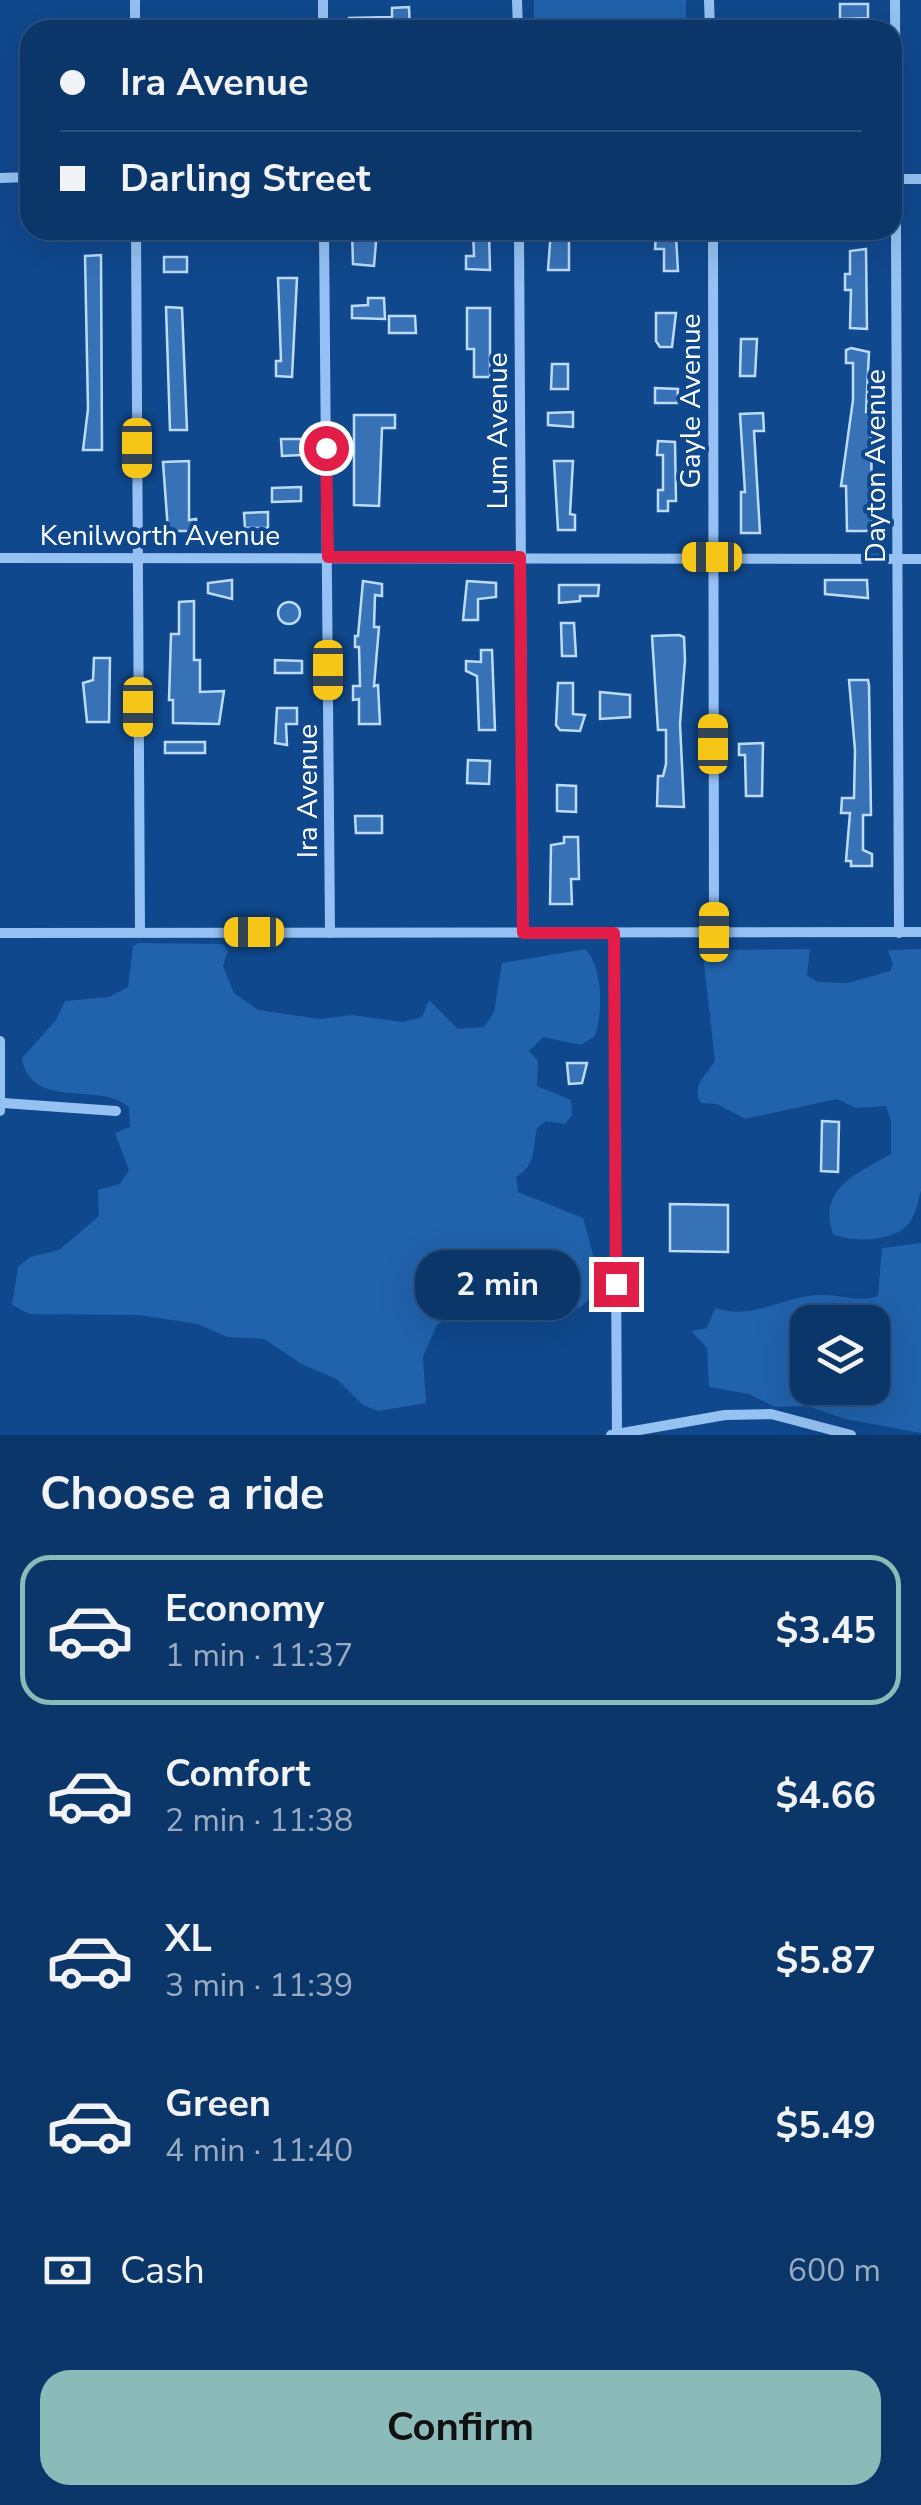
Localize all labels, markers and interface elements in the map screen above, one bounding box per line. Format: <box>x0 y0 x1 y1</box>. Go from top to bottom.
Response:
text: Ira Avenue <box>120 57 309 108</box>
text: Darling Street <box>120 153 371 204</box>
street label: Gayle Avenue <box>672 314 710 488</box>
street label: Lum Avenue <box>479 352 517 510</box>
street label: Dayton Avenue <box>857 369 895 563</box>
car <box>122 418 152 478</box>
route start <box>304 426 349 471</box>
street label: Kenilworth Avenue <box>40 517 280 555</box>
car <box>682 542 742 572</box>
car <box>313 640 343 700</box>
car <box>123 677 153 737</box>
car <box>698 714 728 774</box>
street label: Ira Avenue <box>289 724 327 858</box>
car <box>699 902 729 962</box>
car <box>224 917 284 947</box>
callout: 2 min <box>416 1249 581 1319</box>
route end <box>594 1262 639 1307</box>
text: 2 min <box>456 1263 539 1306</box>
map controls <box>790 1305 890 1405</box>
button: layers <box>790 1305 890 1405</box>
text: Choose a ride <box>40 1464 325 1525</box>
text: Economy <box>165 1583 324 1634</box>
icon: car <box>45 1585 135 1675</box>
text: $3.45 <box>775 1605 876 1656</box>
text: 1 min · 11:37 <box>165 1634 353 1677</box>
text: Comfort <box>165 1748 310 1799</box>
icon: car <box>45 1750 135 1840</box>
text: $4.66 <box>775 1770 876 1821</box>
text: 2 min · 11:38 <box>165 1799 353 1842</box>
text: XL <box>165 1913 212 1964</box>
icon: car <box>45 1915 135 2005</box>
text: $5.87 <box>775 1935 876 1986</box>
text: 3 min · 11:39 <box>165 1964 353 2007</box>
text: Green <box>165 2078 271 2129</box>
icon: car <box>45 2080 135 2170</box>
text: $5.49 <box>775 2100 876 2151</box>
text: 4 min · 11:40 <box>165 2129 353 2172</box>
icon: cash <box>40 2243 95 2298</box>
text: Cash <box>120 2245 205 2296</box>
text: 600 m <box>788 2249 881 2292</box>
button: Confirm <box>40 2370 881 2485</box>

